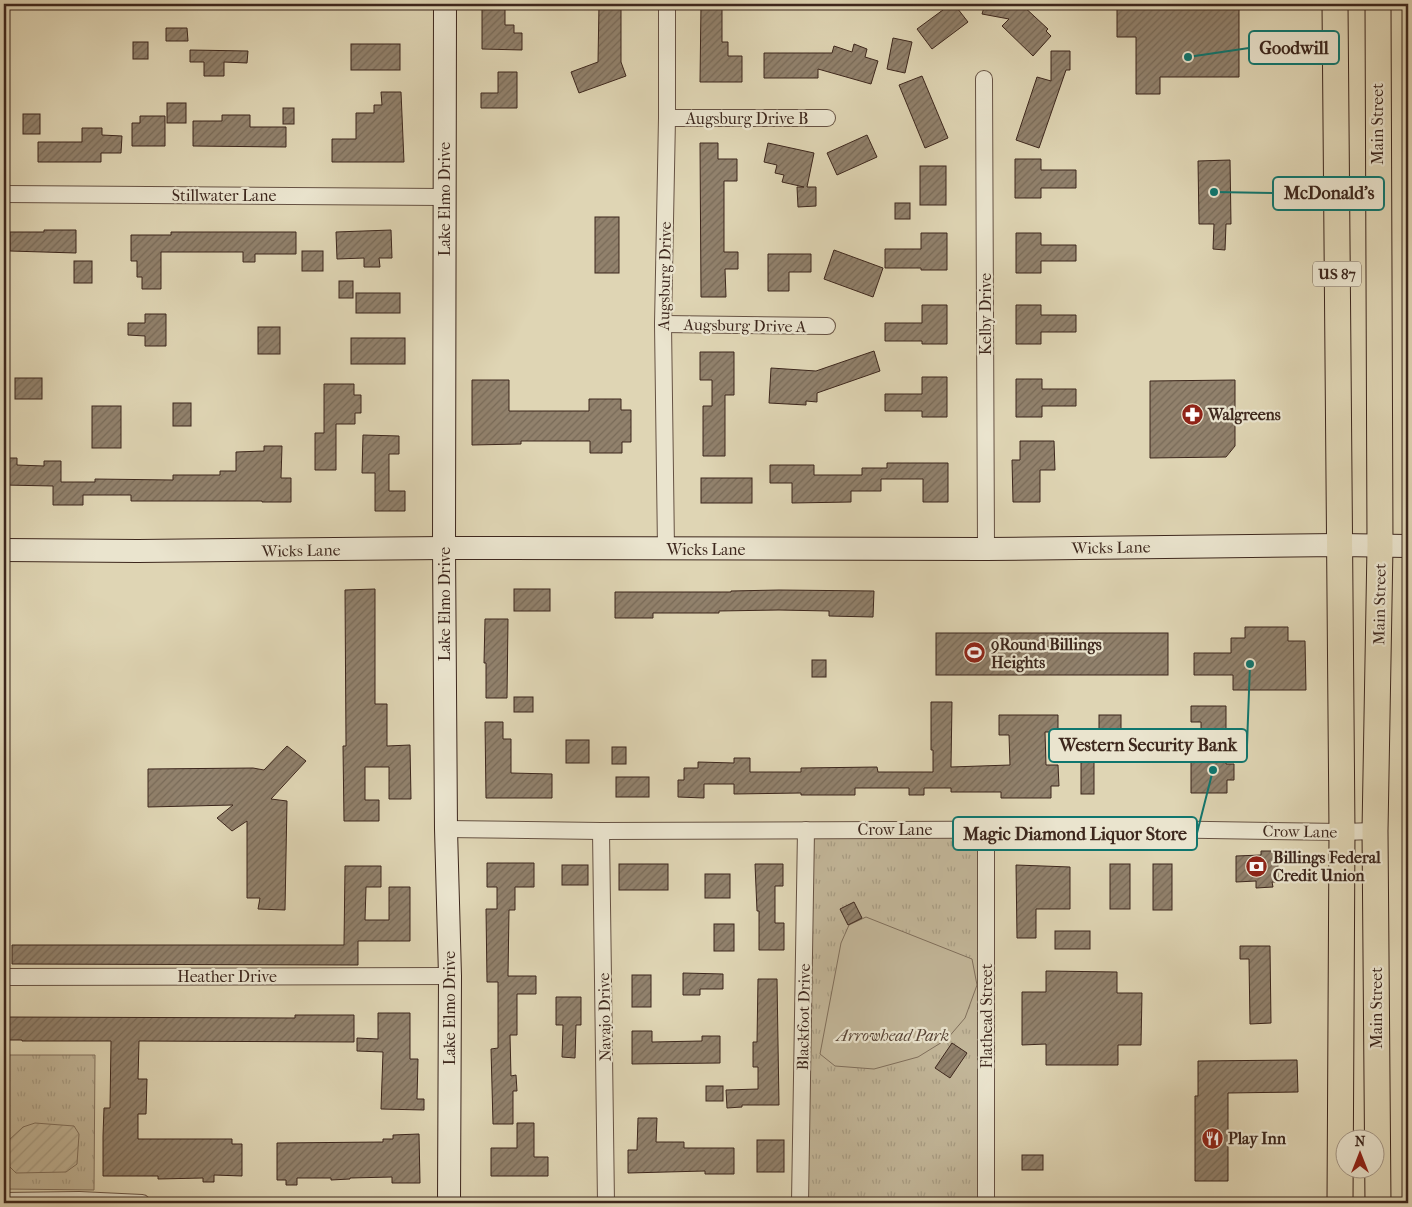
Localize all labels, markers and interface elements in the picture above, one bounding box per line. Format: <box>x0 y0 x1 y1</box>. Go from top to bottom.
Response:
callout: Goodwill <box>1249 31 1339 64</box>
text: Goodwill <box>1259 38 1330 59</box>
street label: Main Street <box>1368 83 1387 165</box>
street label: Augsburg Drive B <box>685 109 808 128</box>
street label: Lake Elmo Drive <box>435 142 454 256</box>
callout: McDonald's <box>1273 177 1384 210</box>
text: McDonald's <box>1283 183 1375 204</box>
street label: Stillwater Lane <box>172 186 276 205</box>
street label: Augsburg Drive <box>654 221 675 332</box>
road number: US 87 <box>1313 262 1361 286</box>
street label: Kelby Drive <box>976 273 995 355</box>
street label: Augsburg Drive A <box>683 315 807 336</box>
pharmacy icon: Walgreens <box>1180 402 1204 426</box>
place label: Walgreens <box>1207 405 1281 425</box>
street label: Wicks Lane <box>1070 537 1151 558</box>
street label: Wicks Lane <box>260 540 341 561</box>
street label: Wicks Lane <box>666 540 746 559</box>
street label: Lake Elmo Drive <box>435 547 454 661</box>
street label: Main Street <box>1369 563 1390 645</box>
place label: 9Round Billings Heights <box>990 635 1102 673</box>
sports icon: 9Round Billings Heights <box>963 641 987 665</box>
callout: Western Security Bank <box>1049 729 1247 762</box>
text: Western Security Bank <box>1058 735 1238 756</box>
callout: Magic Diamond Liquor Store <box>953 817 1197 850</box>
street label: Crow Lane <box>858 820 932 839</box>
street label: Crow Lane <box>1262 821 1338 842</box>
text: Magic Diamond Liquor Store <box>962 824 1187 845</box>
place label: Billings Federal Credit Union <box>1273 848 1381 885</box>
bank icon: Billings Federal Credit Union <box>1245 854 1269 878</box>
street label: Lake Elmo Drive <box>440 951 459 1065</box>
street label: Blackfoot Drive <box>793 963 814 1071</box>
street label: Flathead Street <box>977 963 996 1068</box>
street label: Heather Drive <box>177 967 277 986</box>
street label: Main Street <box>1367 967 1386 1049</box>
street label: Navajo Drive <box>594 972 615 1062</box>
park label: Arrowhead Park <box>835 1026 949 1045</box>
restaurant icon: Play Inn <box>1200 1126 1224 1150</box>
place label: Play Inn <box>1228 1129 1287 1149</box>
north arrow <box>1334 1130 1384 1180</box>
text: N <box>1355 1133 1366 1150</box>

